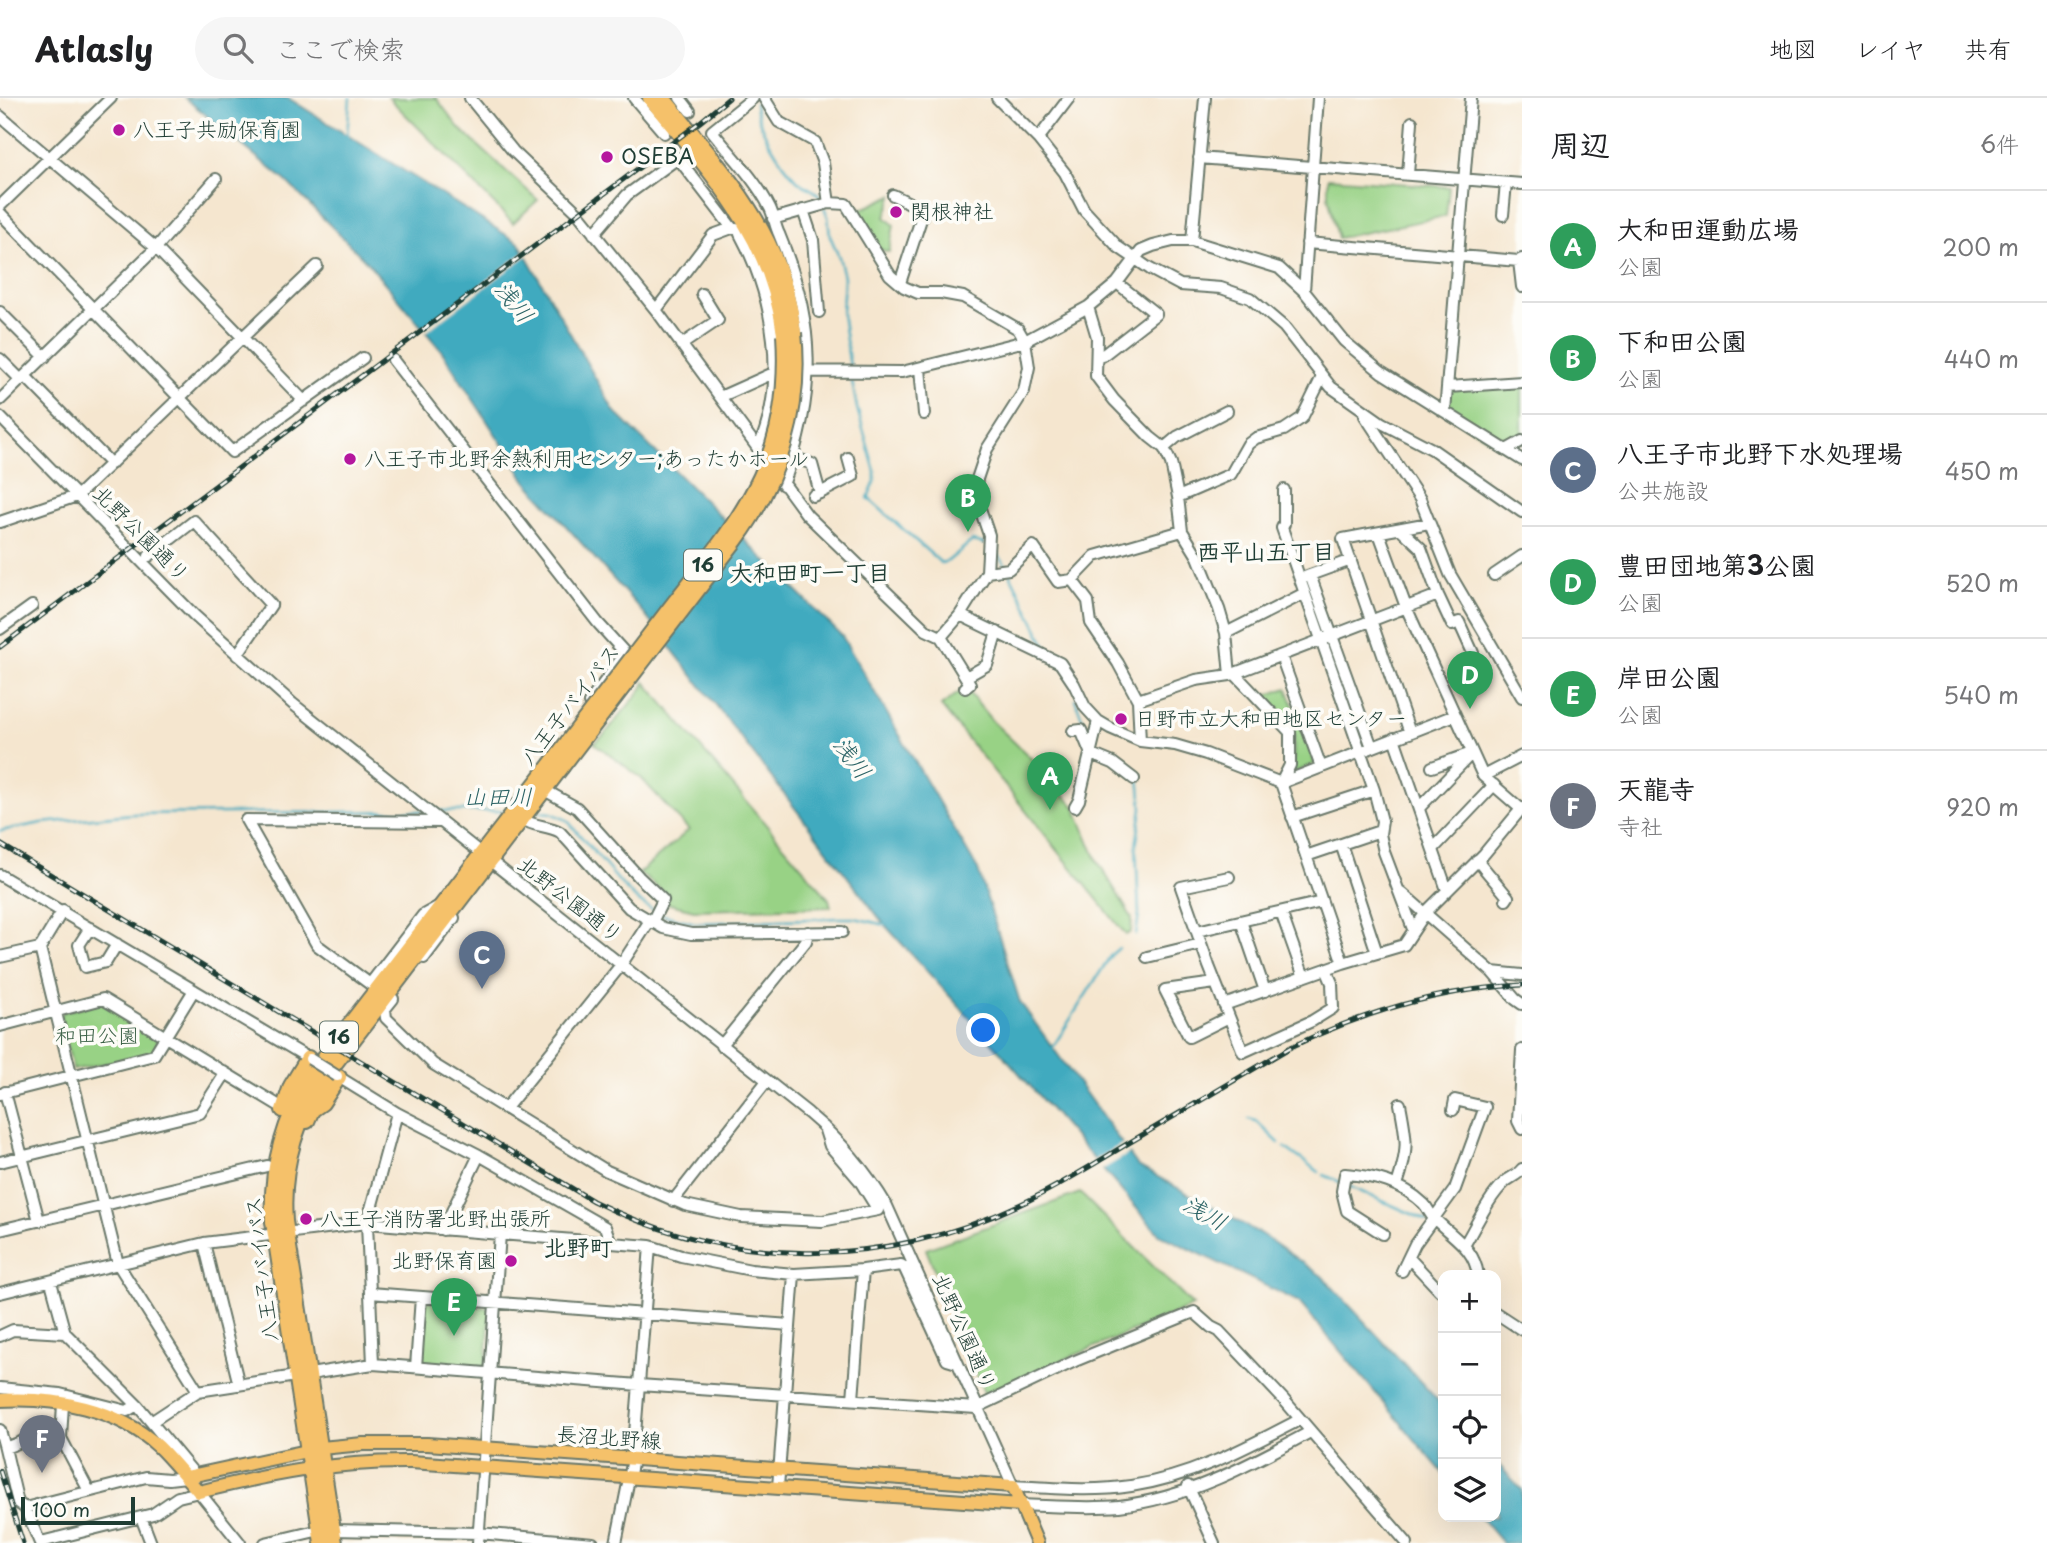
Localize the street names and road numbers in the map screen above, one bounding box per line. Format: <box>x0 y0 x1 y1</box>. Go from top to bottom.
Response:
street label: 北野公園通り <box>87 477 198 588</box>
road number: 16 <box>684 550 722 580</box>
street label: 八王子バイパス <box>511 636 626 771</box>
street label: 北野公園通り <box>512 847 631 950</box>
road number: 16 <box>320 1021 358 1052</box>
street label: 八王子バイパス <box>235 1195 285 1344</box>
street label: 北野公園通り <box>926 1267 1006 1395</box>
street label: 長沼北野線 <box>556 1416 663 1456</box>

